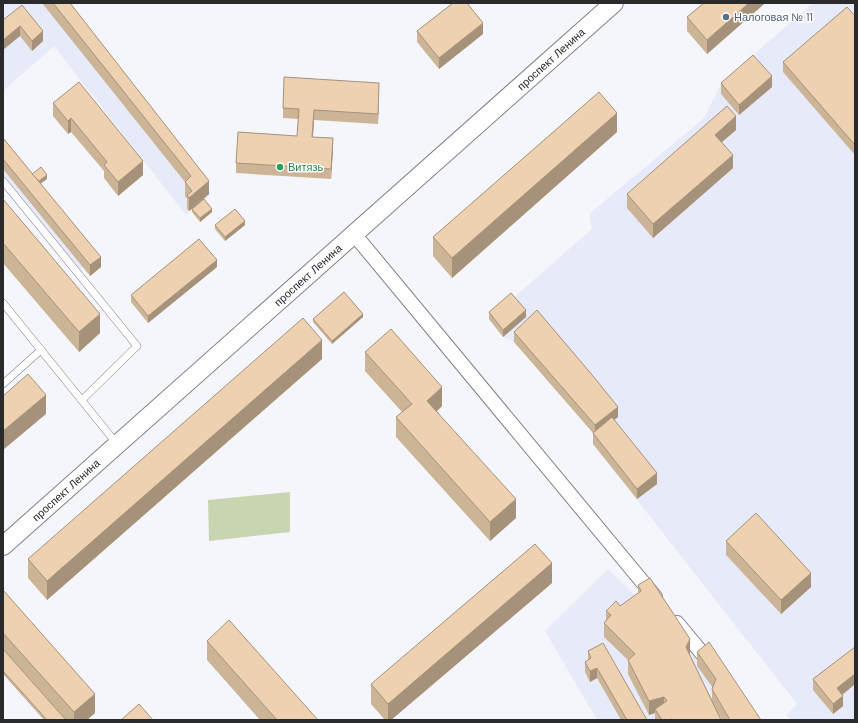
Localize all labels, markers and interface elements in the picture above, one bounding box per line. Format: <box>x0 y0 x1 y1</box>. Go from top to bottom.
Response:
place label: Налоговая № 11 <box>734 10 813 24</box>
marker: Налоговая № 11 <box>721 12 731 22</box>
street label: проспект Ленина <box>514 24 588 93</box>
place label: Витязь <box>288 160 324 174</box>
marker: Витязь <box>275 162 285 172</box>
street label: проспект Ленина <box>271 240 345 309</box>
street label: проспект Ленина <box>29 455 103 524</box>

